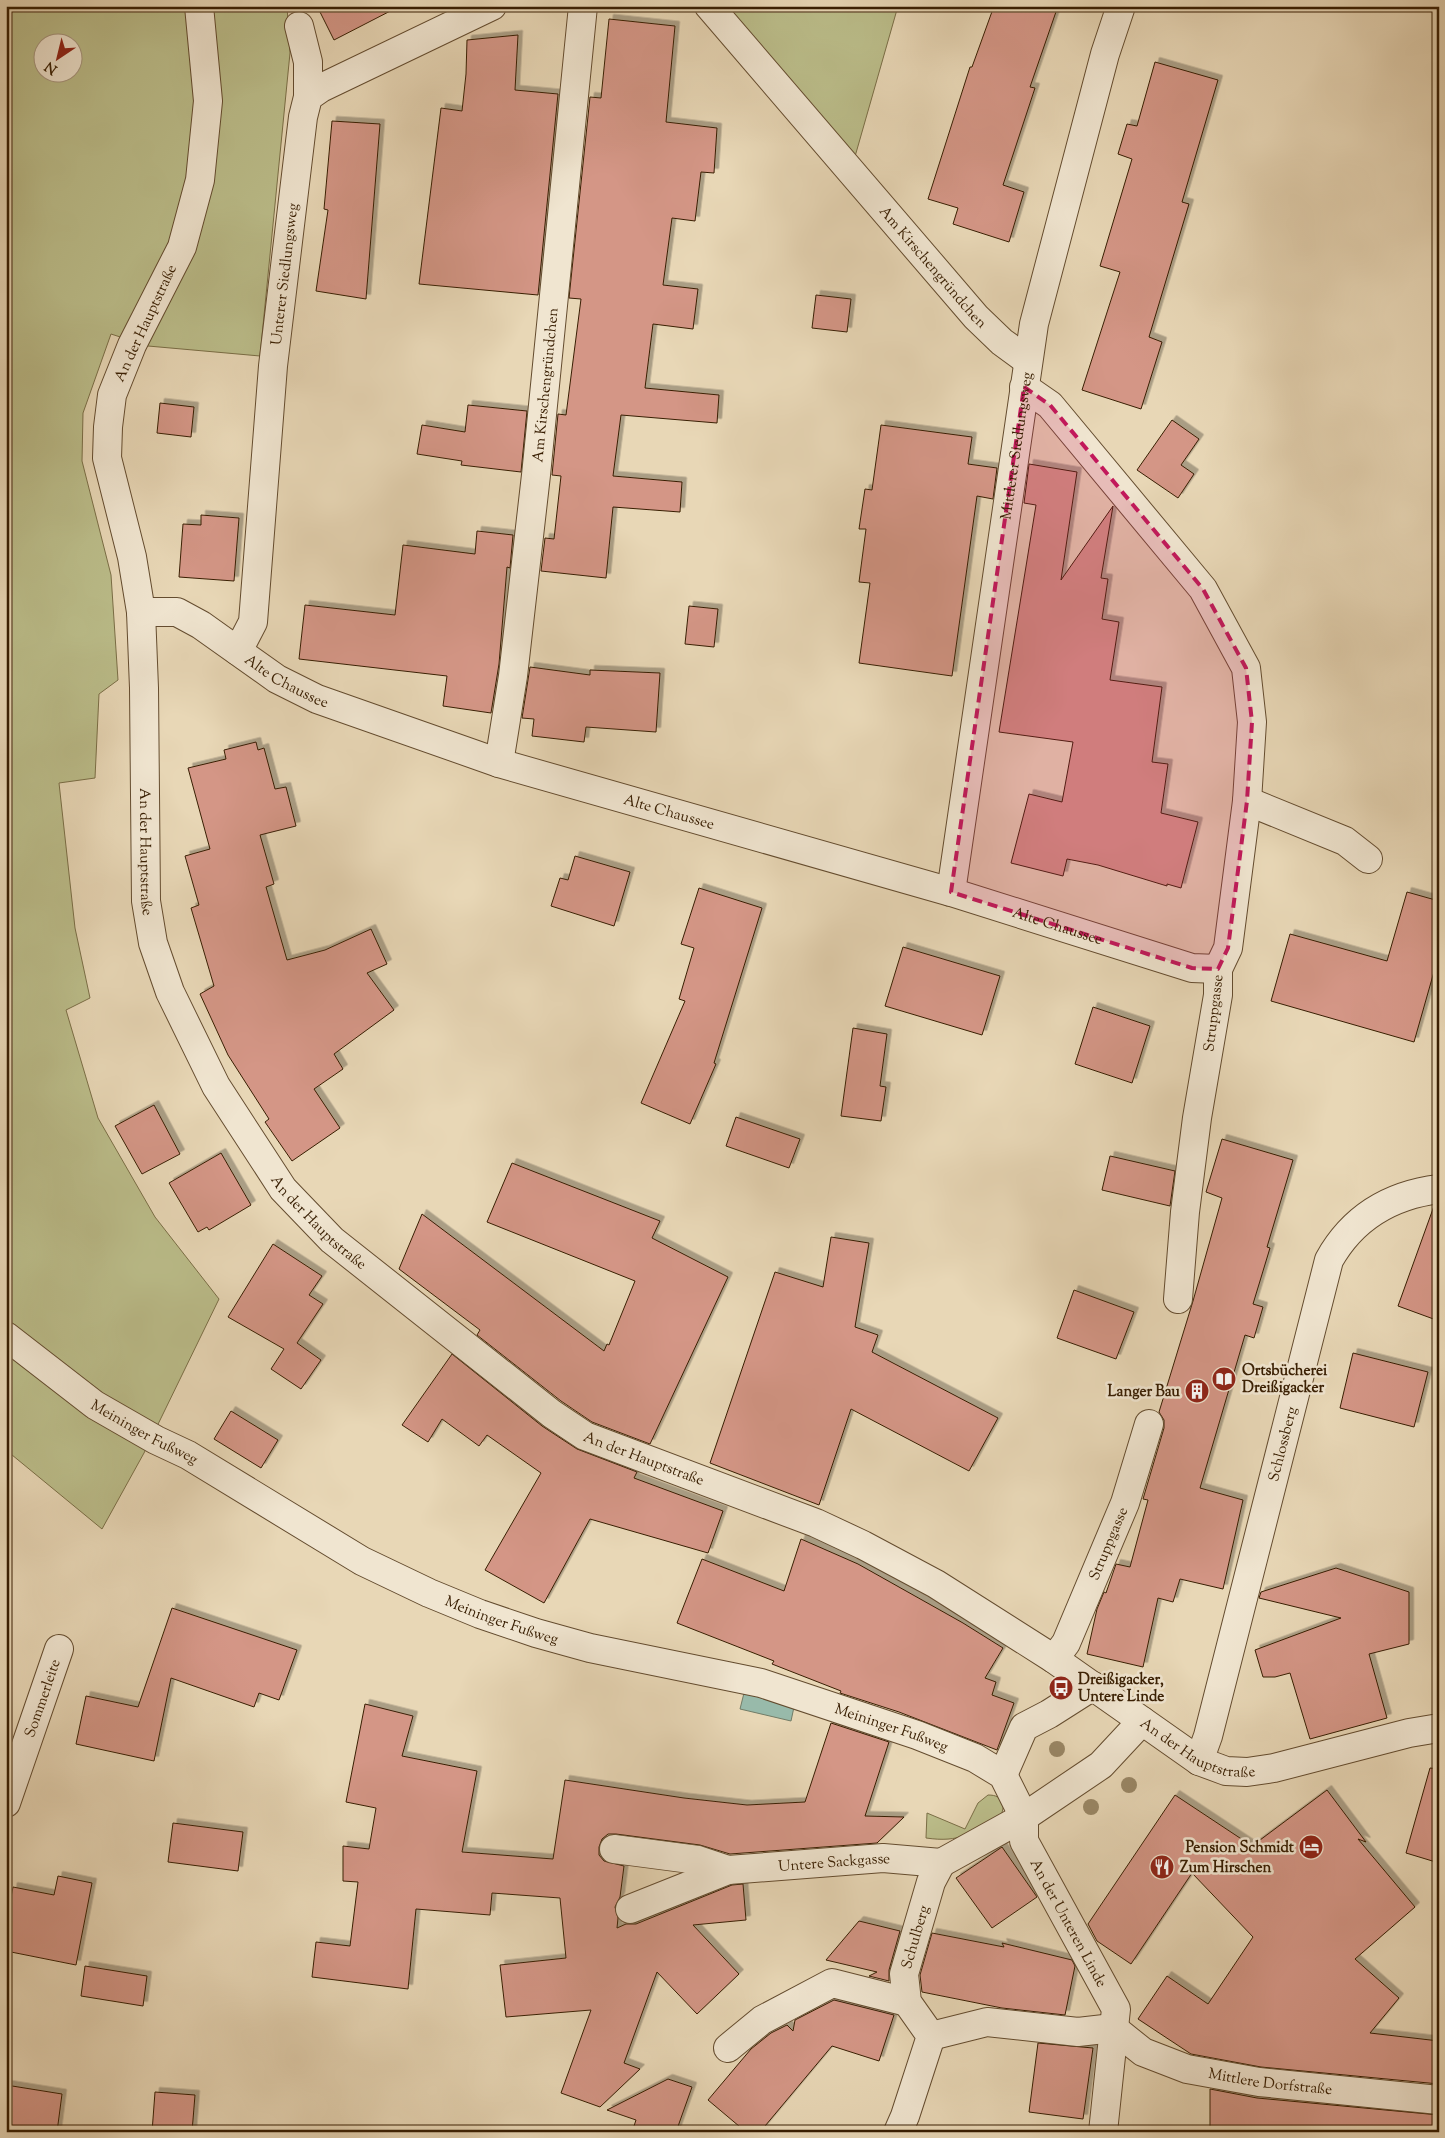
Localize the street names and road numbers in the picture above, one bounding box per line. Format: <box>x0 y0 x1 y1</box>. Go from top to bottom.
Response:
street label: Unterer Siedlungsweg <box>267 202 305 347</box>
street label: Am Kirschengründchen <box>873 202 991 334</box>
street label: An der Hauptstraße <box>110 261 183 386</box>
street label: Am Kirschengründchen <box>528 307 565 463</box>
street label: Mittlerer Siedlungsweg <box>997 371 1039 521</box>
street label: Alte Chaussee <box>240 650 331 714</box>
street label: An der Hauptstraße <box>133 788 157 917</box>
street label: Alte Chaussee <box>621 790 717 836</box>
street label: Alte Chaussee <box>1009 903 1105 951</box>
street label: Struppgasse <box>1199 973 1230 1053</box>
street label: An der Hauptstraße <box>265 1172 370 1275</box>
street label: Meininger Fußweg <box>86 1396 201 1471</box>
street label: Schlossberg <box>1264 1405 1303 1484</box>
street label: An der Hauptstraße <box>580 1427 707 1492</box>
street label: Struppgasse <box>1085 1504 1134 1584</box>
street label: Meininger Fußweg <box>441 1592 561 1651</box>
street label: Sommerleite <box>20 1656 67 1741</box>
street label: Meininger Fußweg <box>831 1699 951 1758</box>
street label: An der Hauptstraße <box>1135 1714 1257 1784</box>
street label: Untere Sackgasse <box>778 1849 891 1878</box>
street label: An der Unteren Linde <box>1024 1856 1111 1992</box>
street label: Schulberg <box>897 1903 936 1972</box>
street label: Mittlere Dorfstraße <box>1207 2064 1333 2101</box>

